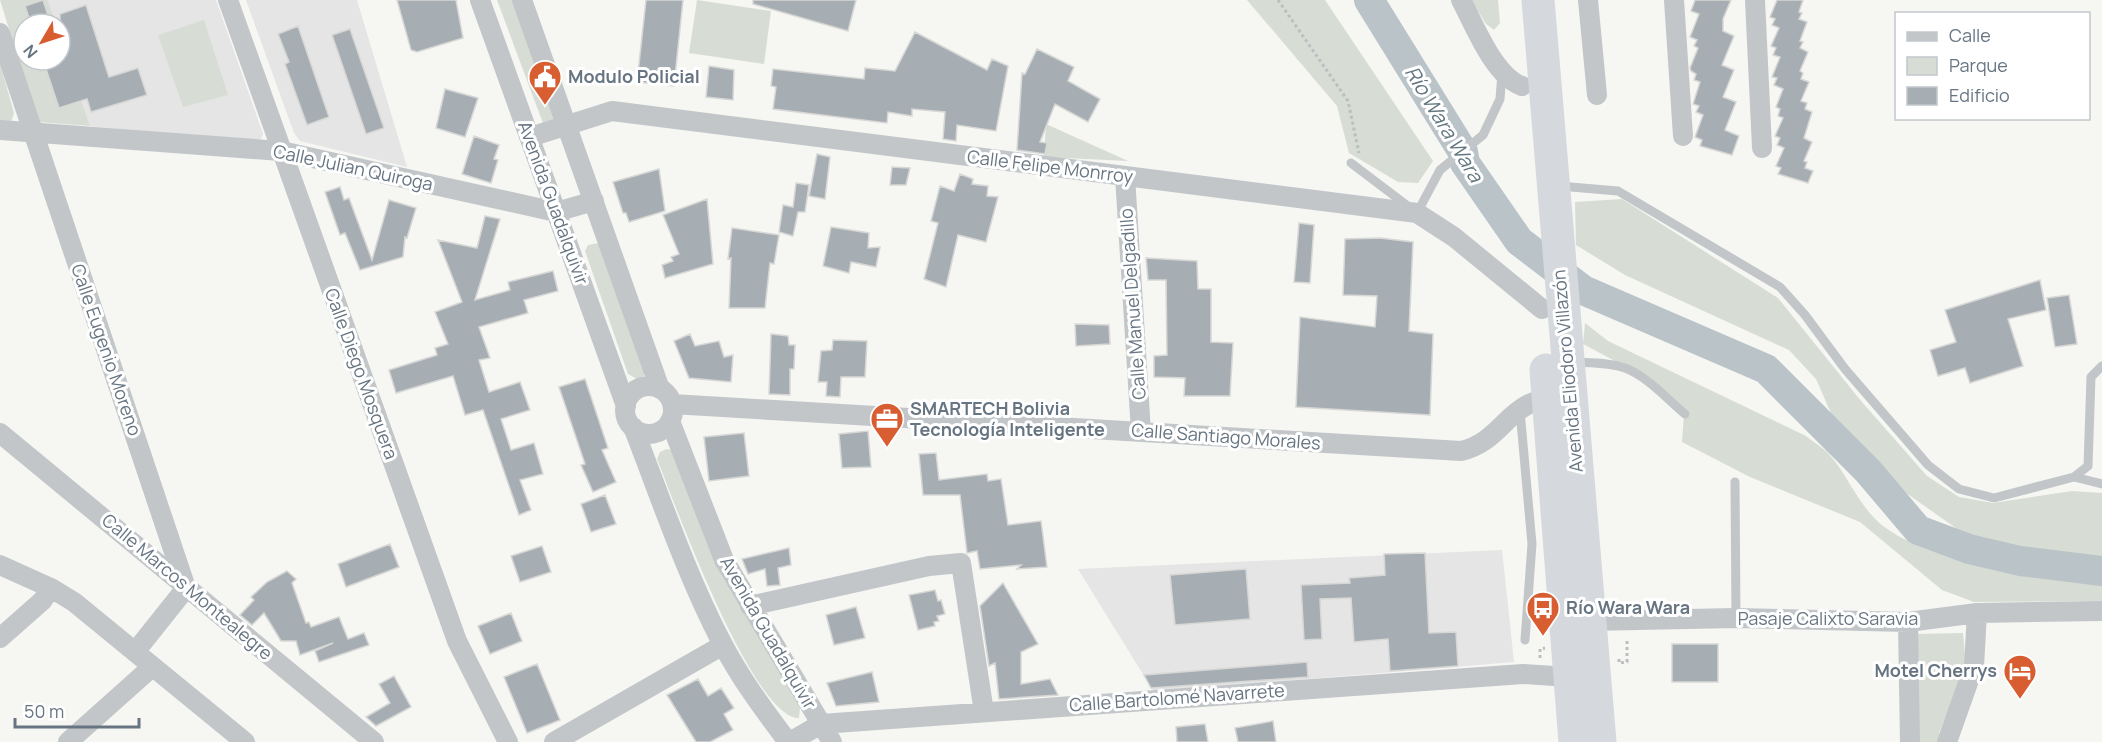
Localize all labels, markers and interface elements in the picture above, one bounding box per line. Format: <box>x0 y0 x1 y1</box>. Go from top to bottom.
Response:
north arrow <box>12 12 72 72</box>
legend <box>1895 12 2090 120</box>
text: Calle <box>1949 23 1991 47</box>
text: N <box>18 40 43 63</box>
text: Parque <box>1949 53 2008 77</box>
public building icon: Modulo Policial <box>527 59 563 106</box>
water label: Río Wara Wara <box>1399 61 1490 188</box>
place label: Modulo Policial <box>568 64 700 88</box>
text: Edificio <box>1949 83 2010 107</box>
street label: Avenida Guadalquivir <box>513 117 595 288</box>
street label: Calle Julian Quiroga <box>271 138 435 196</box>
street label: Calle Felipe Monrroy <box>966 144 1135 188</box>
street label: Calle Manuel Delgadillo <box>1113 208 1151 400</box>
street label: Calle Eugenio Moreno <box>66 261 148 439</box>
street label: Avenida Eliodoro Villazón <box>1546 269 1588 473</box>
street label: Calle Diego Mosquera <box>320 285 404 462</box>
place label: SMARTECH Bolivia Tecnología Inteligente <box>910 396 1105 441</box>
office icon: SMARTECH Bolivia Tecnología Inteligente <box>869 401 905 448</box>
street label: Calle Santiago Morales <box>1131 417 1321 455</box>
street label: Calle Marcos Montealegre <box>97 508 278 665</box>
street label: Avenida Guadalquivir <box>715 552 823 714</box>
bus stop icon: Río Wara Wara <box>1525 590 1561 637</box>
place label: Río Wara Wara <box>1566 595 1690 619</box>
street label: Pasaje Calixto Saravia <box>1738 606 1918 630</box>
hotel icon: Motel Cherrys <box>2002 653 2038 700</box>
place label: Motel Cherrys <box>1874 658 1997 682</box>
street label: Calle Bartolomé Navarrete <box>1068 678 1285 717</box>
scale bar <box>15 691 140 729</box>
text: 50 m <box>24 699 64 723</box>

